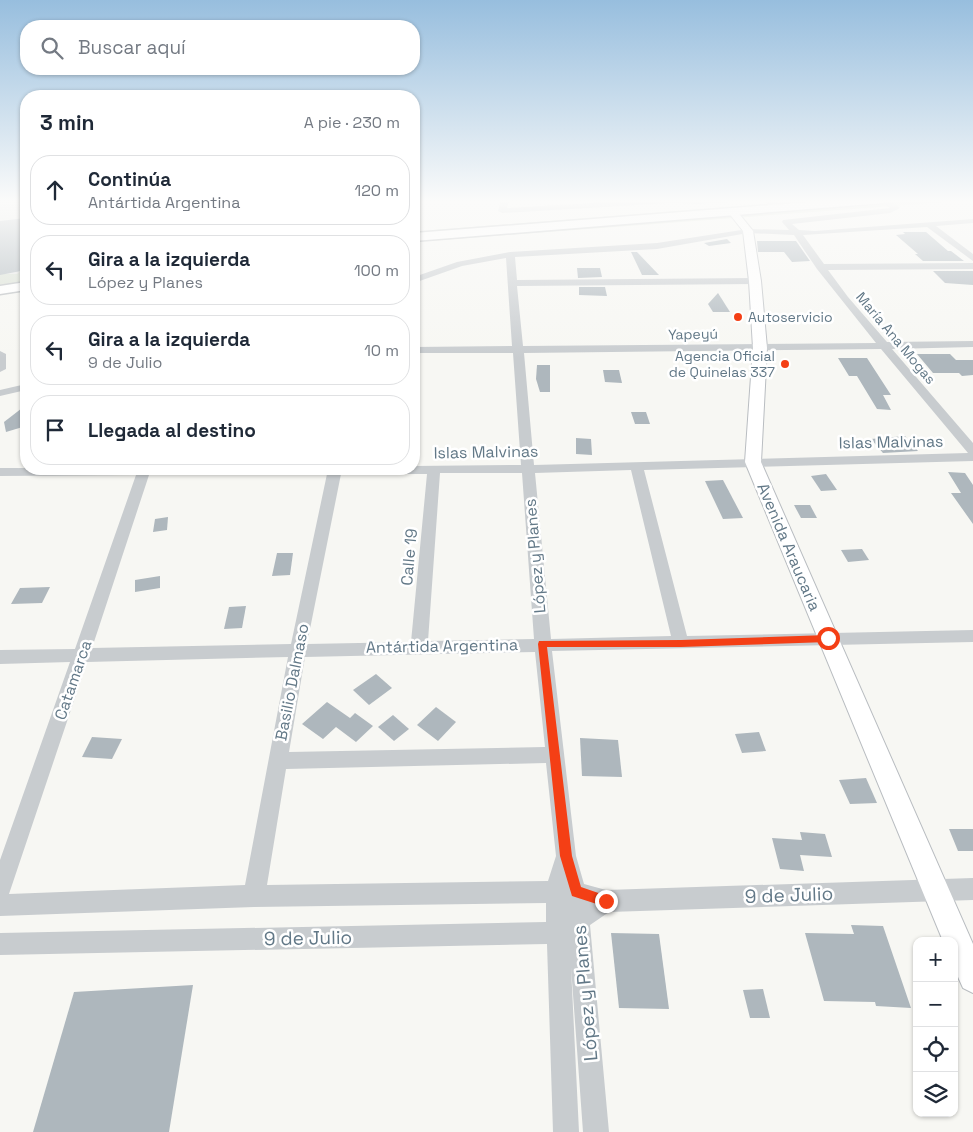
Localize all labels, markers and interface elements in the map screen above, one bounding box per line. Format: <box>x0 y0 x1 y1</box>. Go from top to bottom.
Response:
search box <box>20 20 420 75</box>
icon: search <box>38 34 66 62</box>
text: Buscar aquí <box>78 35 186 60</box>
text: 3 min <box>40 109 95 136</box>
text: A pie · 230 m <box>304 112 400 133</box>
text: Continúa <box>88 167 171 192</box>
icon: ahead <box>41 176 69 204</box>
text: 120 m <box>355 180 399 201</box>
text: Antártida Argentina <box>88 192 240 213</box>
text: Gira a la izquierda <box>88 247 250 272</box>
icon: left <box>41 256 69 284</box>
text: 100 m <box>354 260 399 281</box>
text: López y Planes <box>88 272 203 293</box>
street label: María Ana Mogas <box>852 288 940 388</box>
place label: Autoservicio <box>748 308 833 326</box>
marker: Autoservicio <box>732 311 744 323</box>
street label: Yapeyú <box>668 325 718 343</box>
text: Gira a la izquierda <box>88 327 250 352</box>
icon: left <box>41 336 69 364</box>
text: 10 m <box>364 340 399 361</box>
place label: Agencia Oficial de Quinelas 337 <box>669 347 775 381</box>
text: 9 de Julio <box>88 352 162 373</box>
marker: Agencia Oficial de Quinelas 337 <box>779 358 791 370</box>
icon: arrive <box>41 416 69 444</box>
text: Llegada al destino <box>88 418 256 443</box>
street label: Islas Malvinas <box>838 431 944 453</box>
street label: Islas Malvinas <box>433 441 539 463</box>
street label: Avenida Araucaria <box>753 480 825 614</box>
street label: López y Planes <box>520 498 550 614</box>
street label: Calle 19 <box>396 527 422 587</box>
street label: Basilio Dalmaso <box>270 622 314 742</box>
route start <box>817 627 840 650</box>
street label: Antártida Argentina <box>366 634 518 658</box>
street label: Catamarca <box>50 637 96 723</box>
street label: 9 de Julio <box>744 881 834 909</box>
route end <box>595 890 618 913</box>
street label: López y Planes <box>567 924 603 1062</box>
street label: 9 de Julio <box>264 925 352 951</box>
map controls <box>913 937 958 1117</box>
button: + <box>913 937 958 982</box>
button: − <box>913 982 958 1027</box>
button: locate <box>913 1027 958 1072</box>
button: layers <box>913 1072 958 1117</box>

